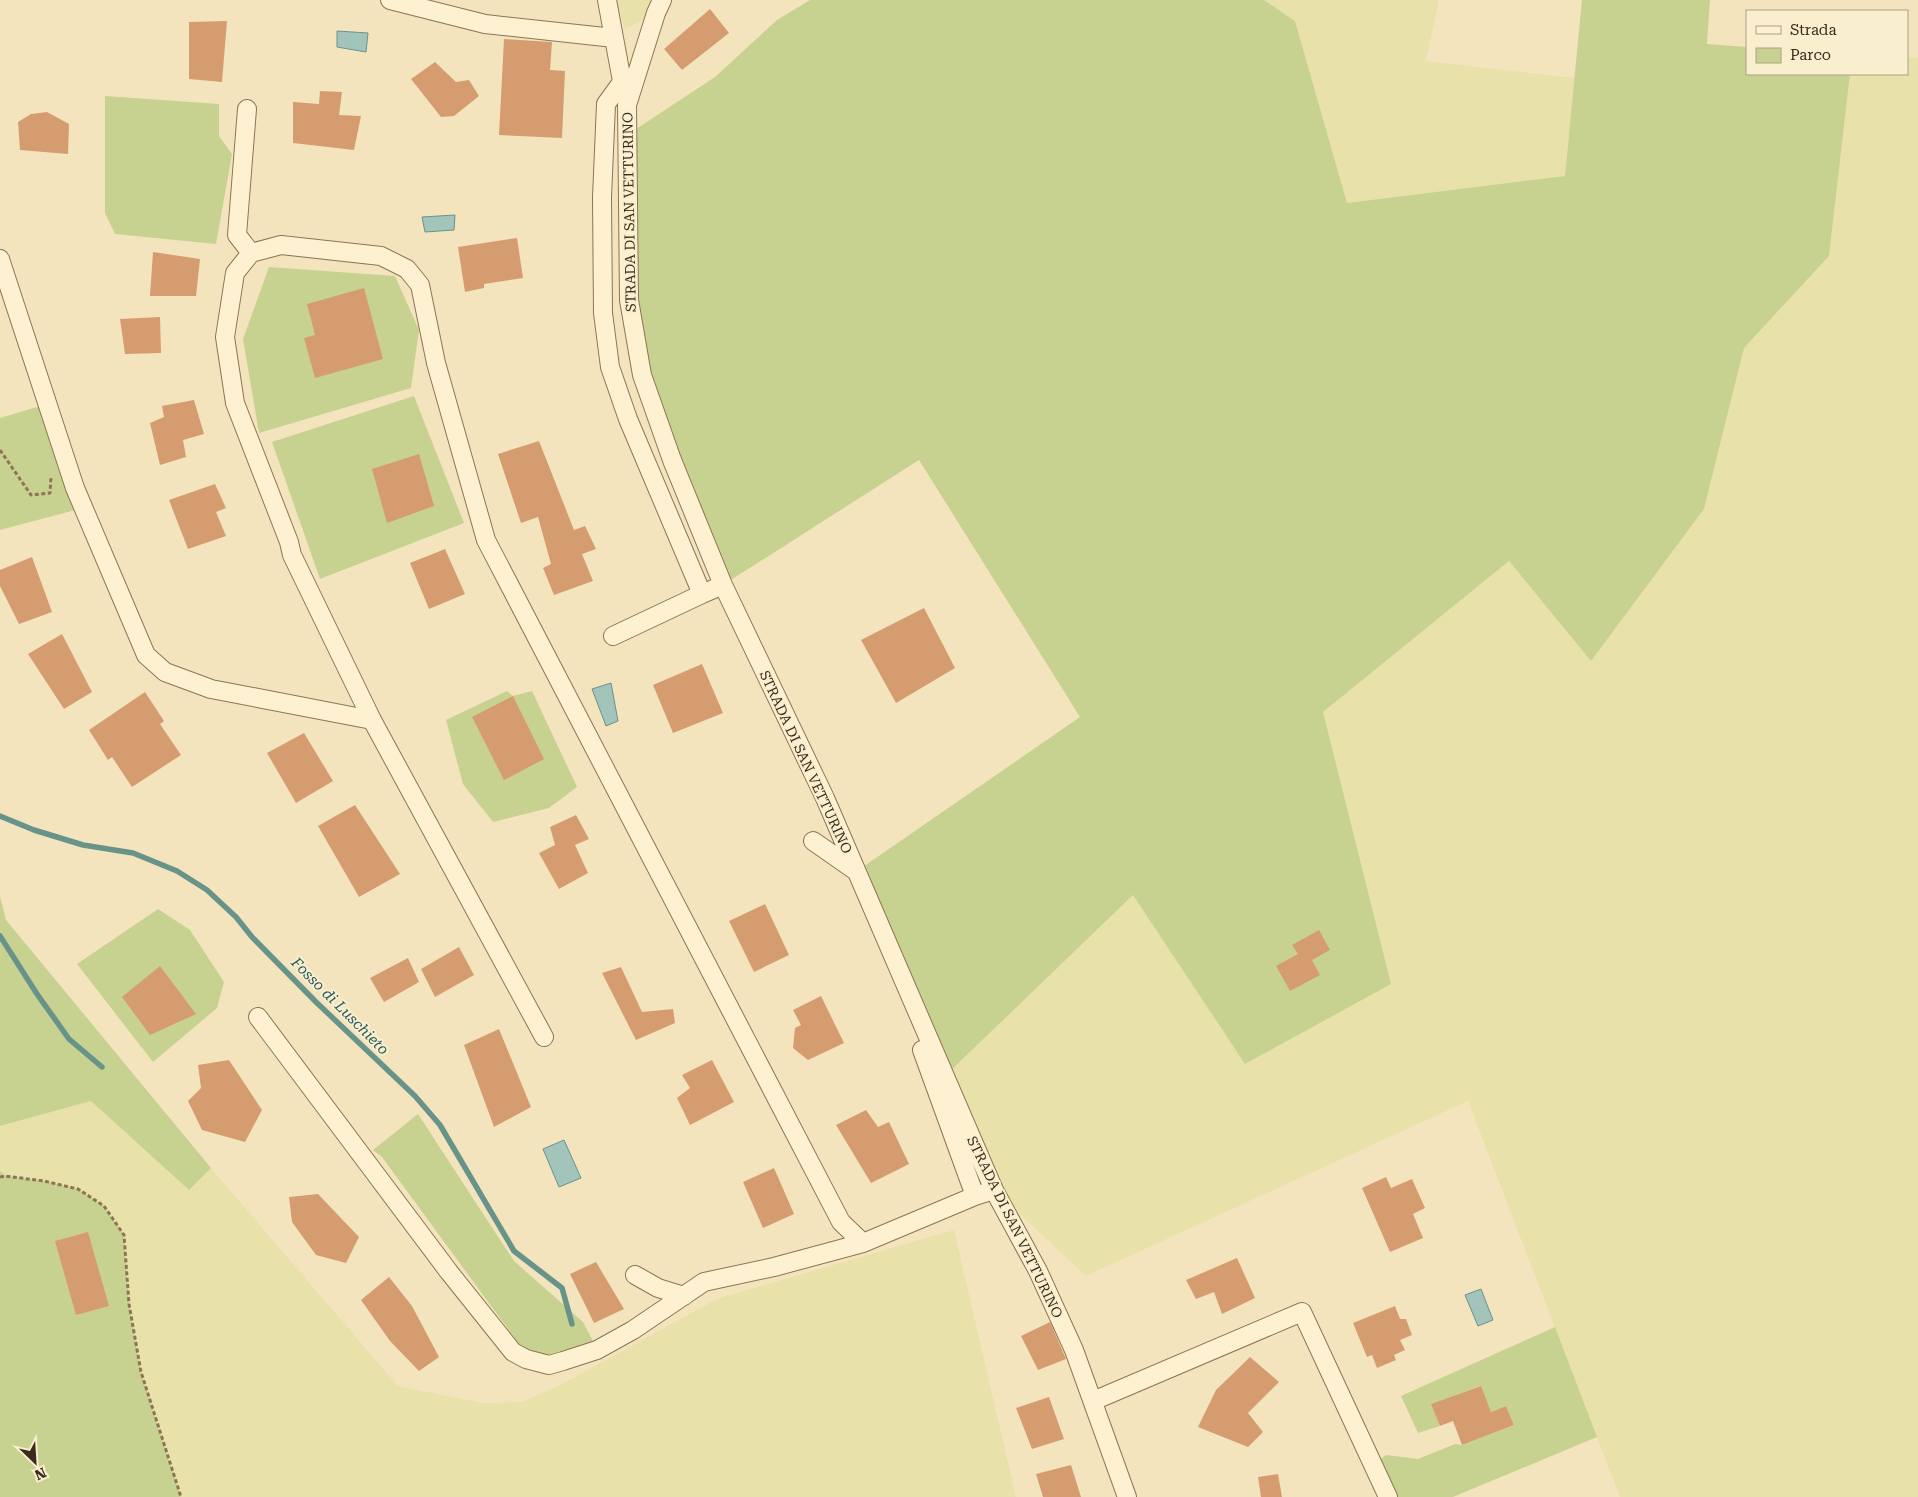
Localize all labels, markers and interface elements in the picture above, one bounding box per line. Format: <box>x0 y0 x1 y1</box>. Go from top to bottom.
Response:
legend <box>1746 10 1908 75</box>
text: Strada <box>1790 21 1837 39</box>
text: Parco <box>1790 46 1831 64</box>
street label: STRADA DI SAN VETTURINO <box>619 112 639 312</box>
street label: STRADA DI SAN VETTURINO <box>756 668 856 856</box>
water label: Fosso di Luschieto <box>287 953 393 1059</box>
street label: STRADA DI SAN VETTURINO <box>964 1134 1066 1320</box>
north arrow <box>10 1437 60 1487</box>
text: N <box>32 1464 49 1483</box>

